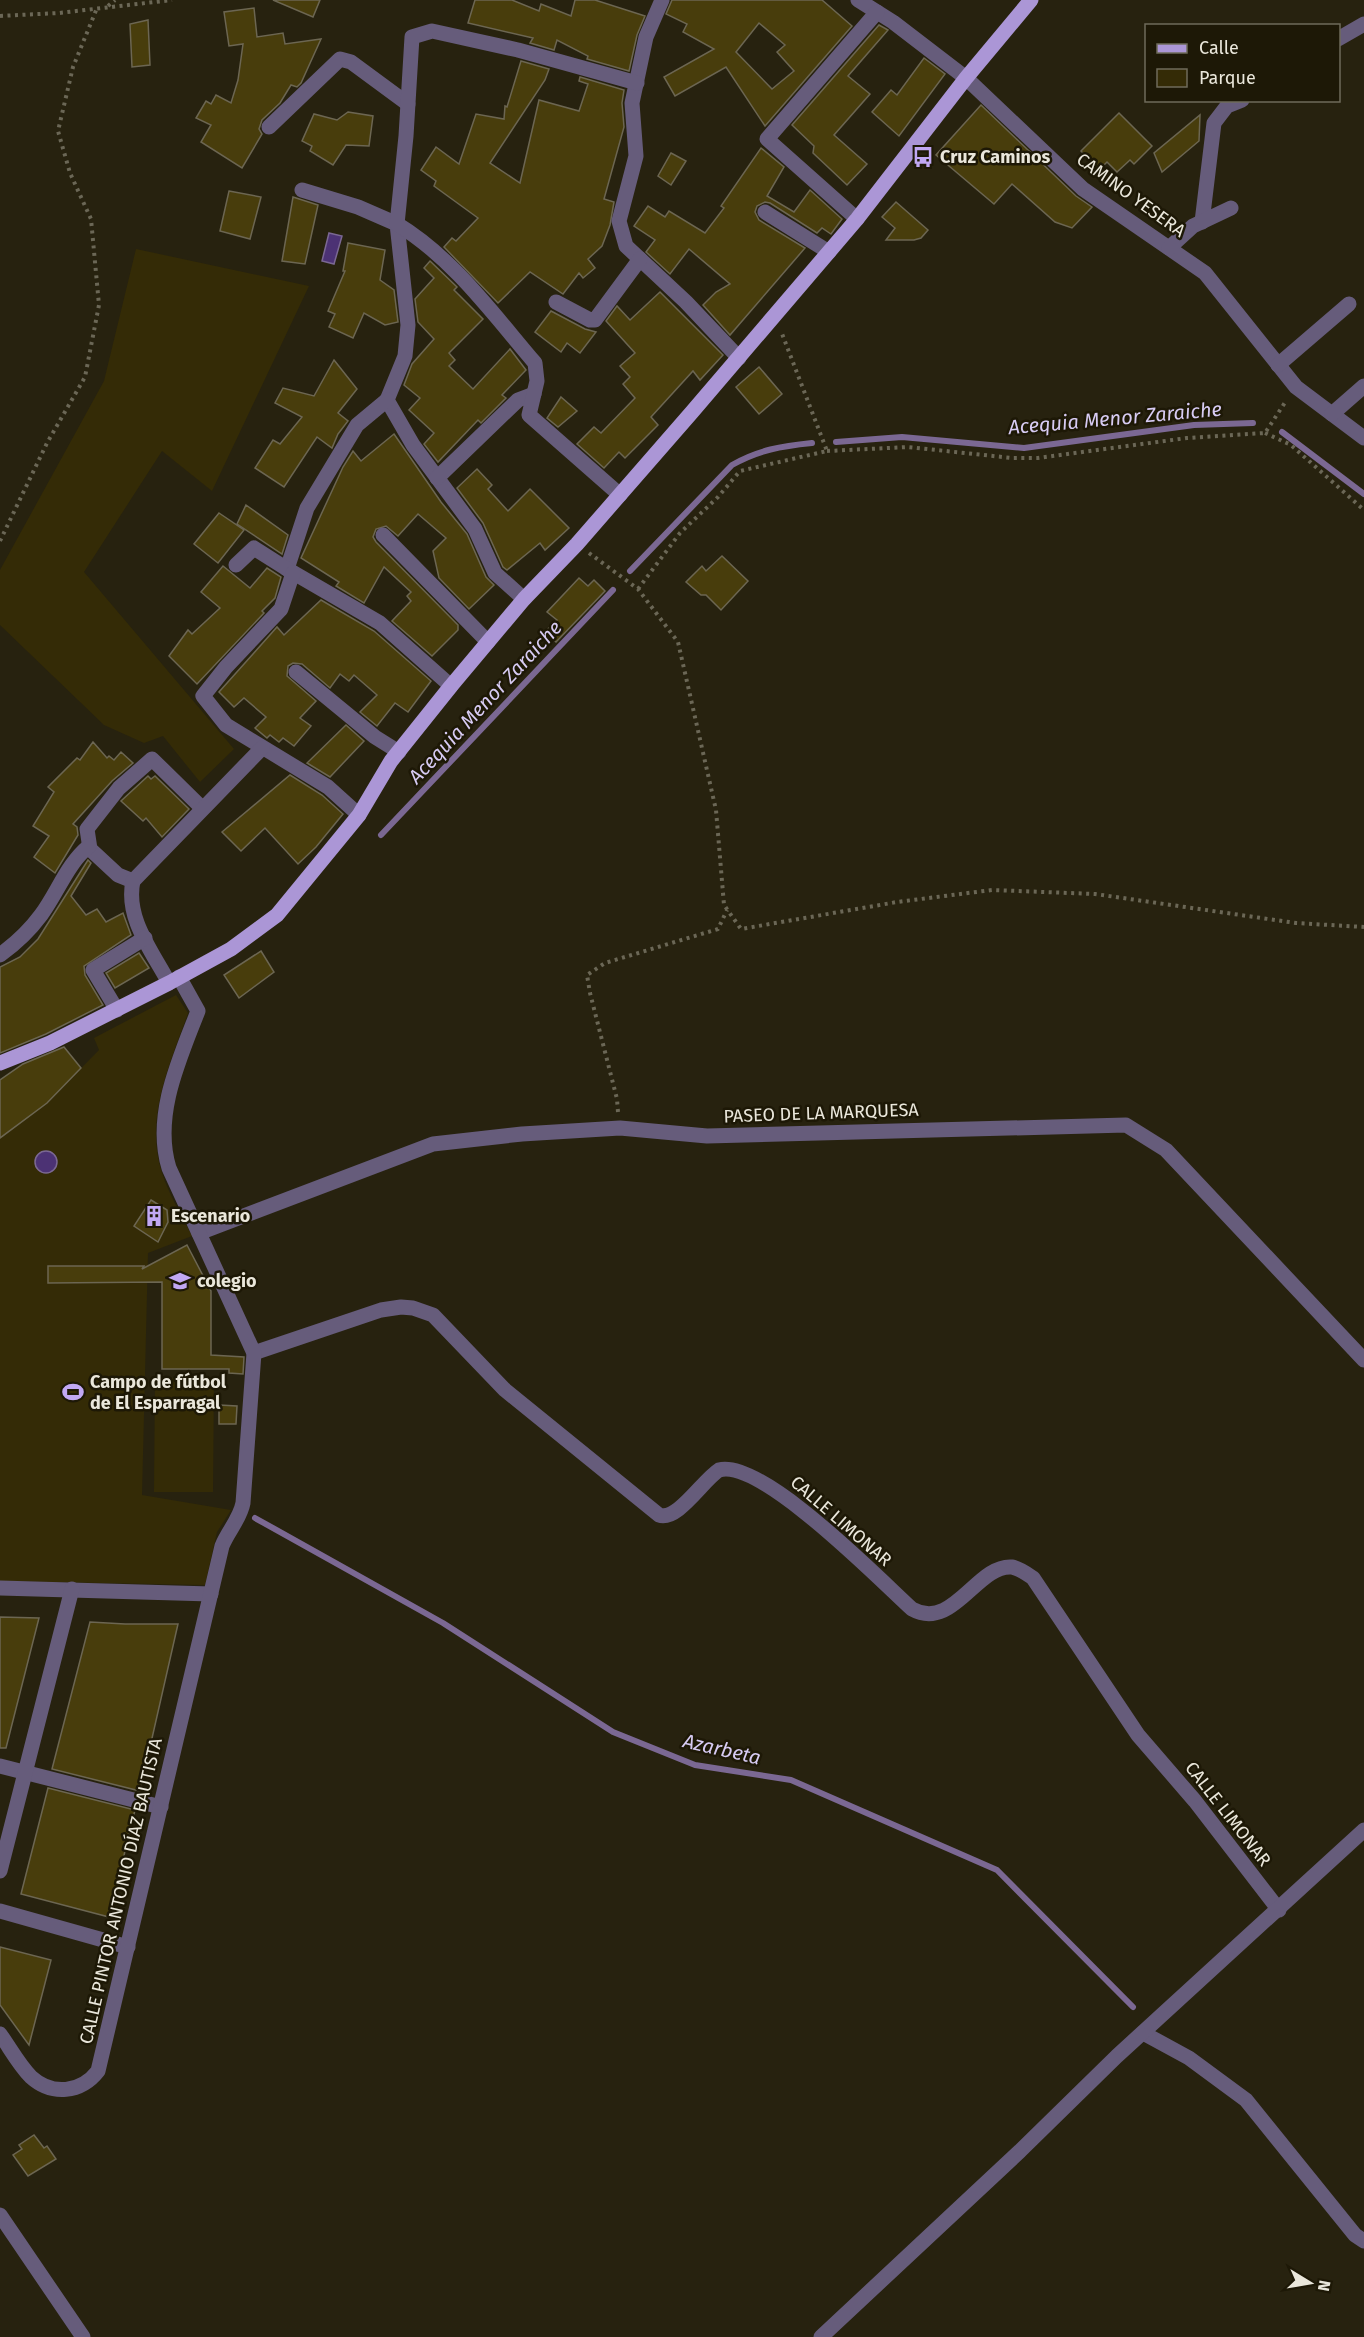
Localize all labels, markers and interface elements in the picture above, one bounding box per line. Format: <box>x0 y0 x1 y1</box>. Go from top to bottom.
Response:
legend <box>1145 24 1340 102</box>
text: Calle <box>1199 37 1239 59</box>
text: Parque <box>1199 67 1256 89</box>
bus stop icon: Cruz Caminos <box>911 145 935 169</box>
place label: Cruz Caminos <box>940 146 1050 168</box>
street label: CAMINO YESERA <box>1072 148 1190 242</box>
water label: Acequia Menor Zaraiche <box>1006 397 1223 439</box>
water label: Acequia Menor Zaraiche <box>403 615 567 789</box>
street label: PASEO DE LA MARQUESA <box>723 1099 920 1127</box>
building icon: Escenario <box>142 1204 166 1228</box>
place label: Escenario <box>171 1205 250 1227</box>
school or university icon: colegio <box>168 1269 192 1293</box>
place label: colegio <box>197 1270 256 1292</box>
place label: Campo de fútbol de El Esparragal <box>90 1371 227 1414</box>
sports icon: Campo de fútbol de El Esparragal <box>61 1380 85 1404</box>
street label: CALLE LIMONAR <box>786 1471 896 1571</box>
water label: Azarbeta <box>680 1728 763 1770</box>
street label: CALLE PINTOR ANTONIO DÍAZ BAUTISTA <box>74 1735 167 2046</box>
street label: CALLE LIMONAR <box>1180 1757 1276 1871</box>
north arrow <box>1280 2253 1340 2313</box>
text: N <box>1314 2279 1335 2293</box>

